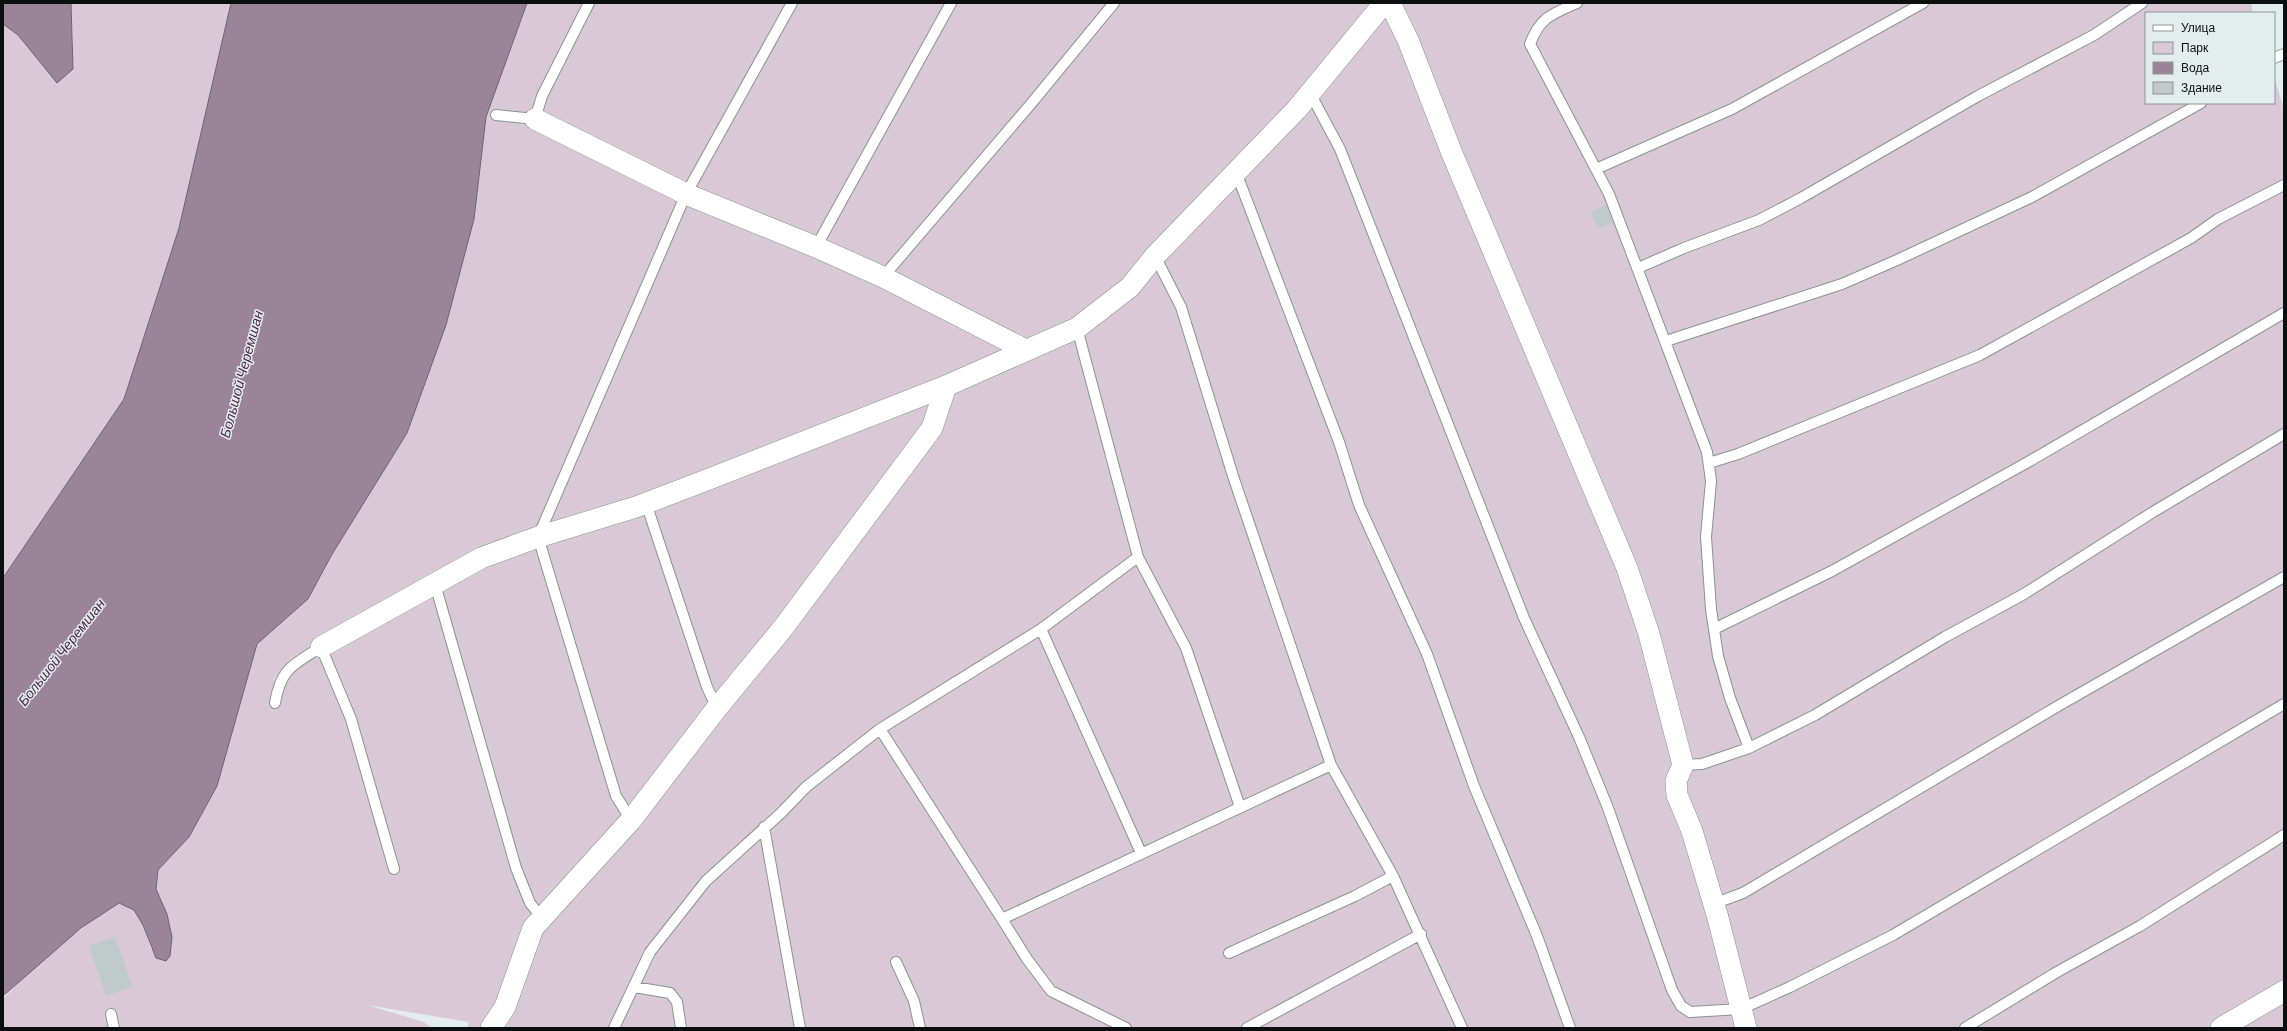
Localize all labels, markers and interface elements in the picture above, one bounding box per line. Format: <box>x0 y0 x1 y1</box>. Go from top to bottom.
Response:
legend <box>2145 12 2275 104</box>
text: Улица <box>2181 20 2215 35</box>
text: Парк <box>2181 40 2209 55</box>
text: Вода <box>2181 60 2209 75</box>
text: Здание <box>2181 80 2222 95</box>
water label: Большой Черемшан <box>216 308 266 440</box>
water label: Большой Черемшан <box>14 595 108 709</box>

